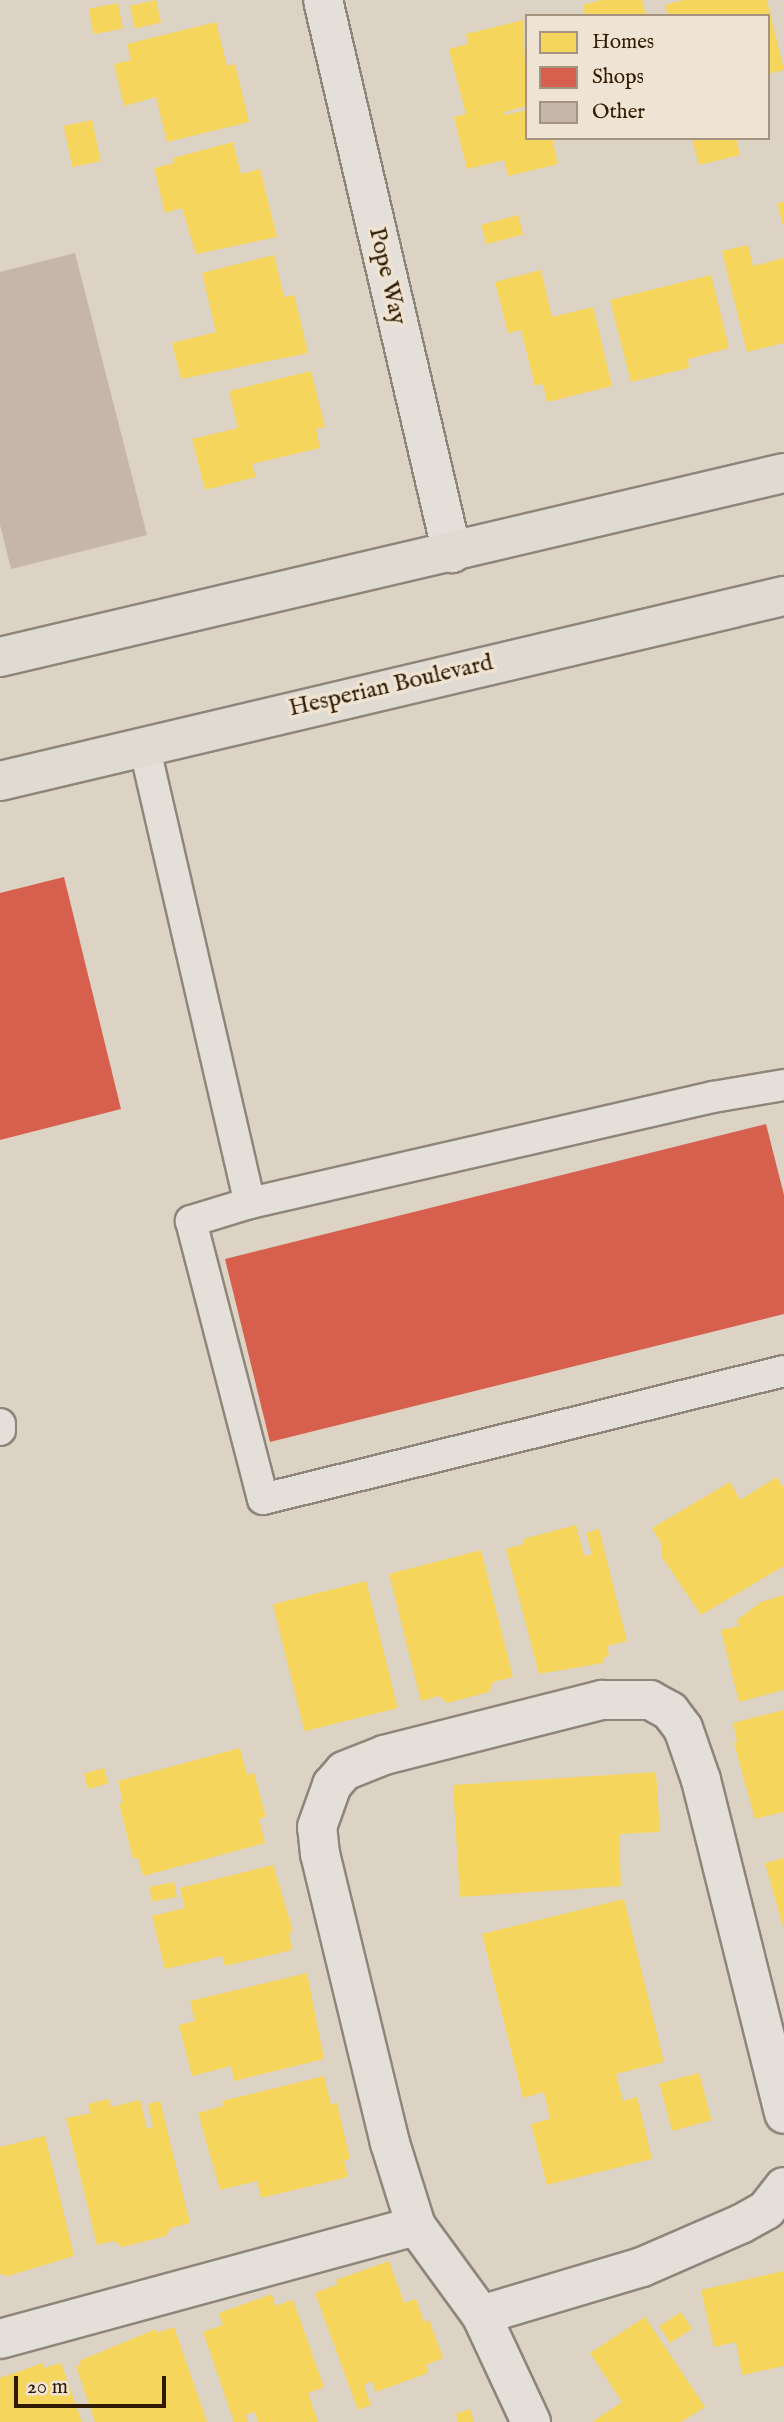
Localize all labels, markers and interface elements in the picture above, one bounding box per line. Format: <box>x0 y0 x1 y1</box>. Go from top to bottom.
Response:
legend <box>525 14 770 140</box>
text: Homes <box>592 29 654 56</box>
text: Shops <box>592 64 644 91</box>
text: Other <box>592 99 645 126</box>
street label: Pope Way <box>362 225 412 327</box>
street label: Hesperian Boulevard <box>286 649 496 723</box>
scale bar <box>18 2362 170 2406</box>
text: 20 m <box>27 2374 68 2401</box>

